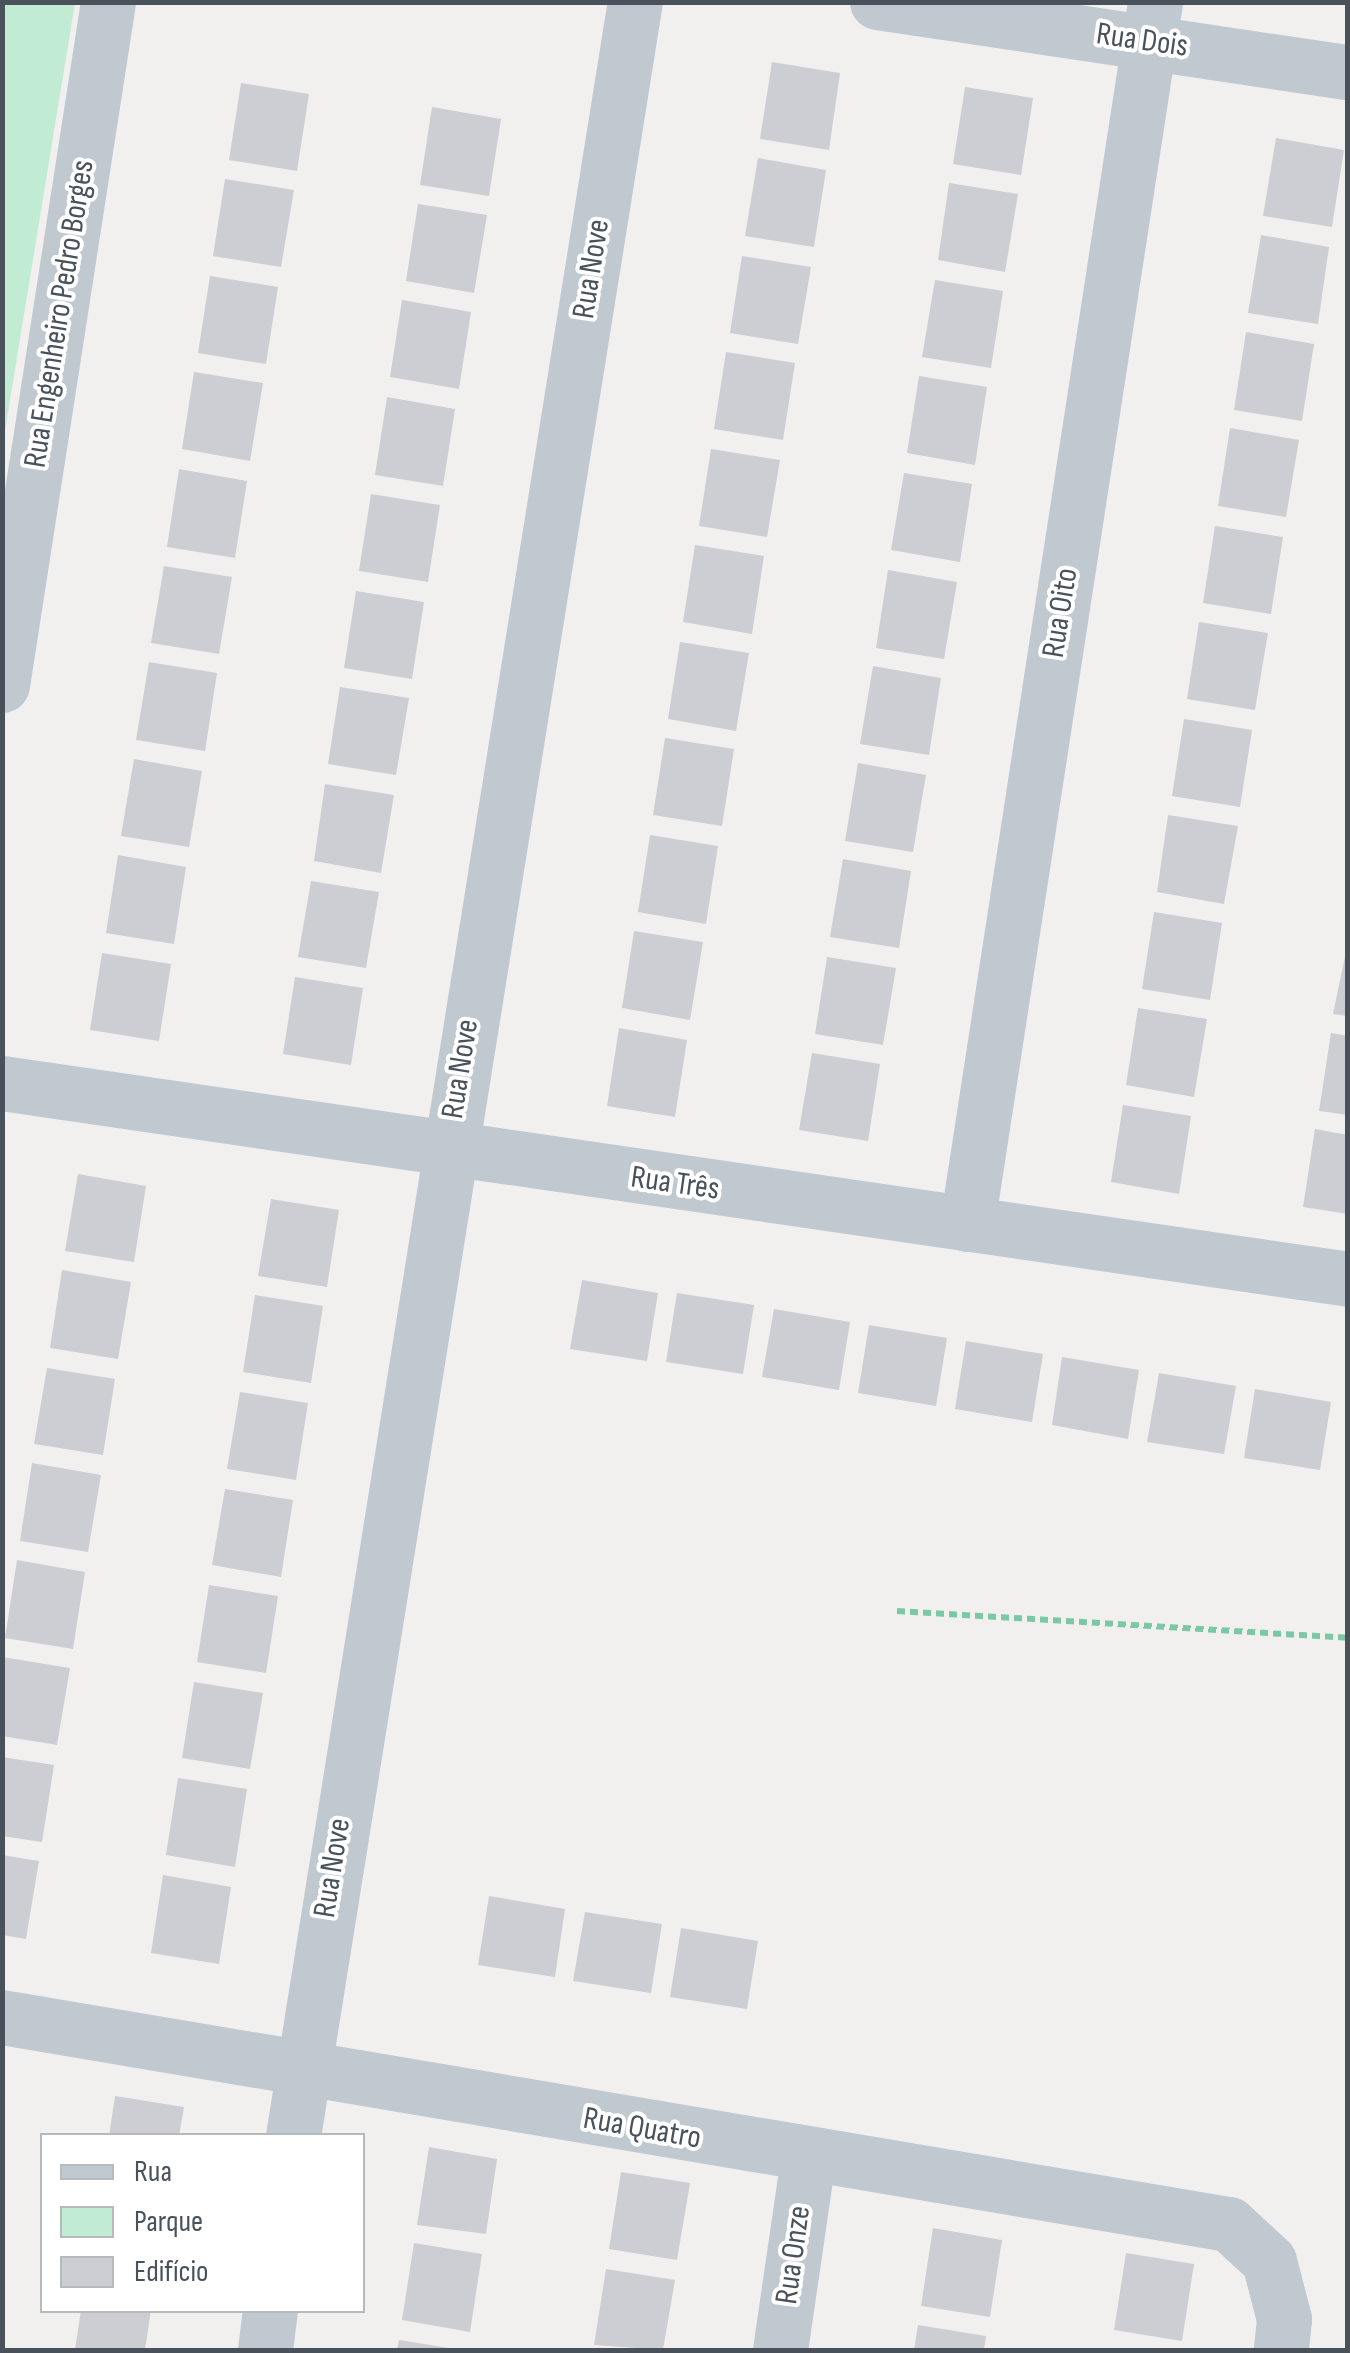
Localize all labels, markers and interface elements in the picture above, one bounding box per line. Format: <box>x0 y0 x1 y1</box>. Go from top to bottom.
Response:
street label: Rua Dois <box>1094 16 1190 66</box>
street label: Rua Engenheiro Pedro Borges <box>17 158 103 470</box>
street label: Rua Nove <box>565 217 619 321</box>
street label: Rua Oito <box>1035 566 1087 660</box>
street label: Rua Nove <box>434 1017 488 1121</box>
street label: Rua Três <box>628 1159 722 1209</box>
street label: Rua Nove <box>306 1816 360 1920</box>
street label: Rua Quatro <box>580 2100 704 2158</box>
legend <box>40 2133 365 2313</box>
text: Rua <box>134 2154 172 2190</box>
street label: Rua Onze <box>768 2203 820 2307</box>
text: Parque <box>134 2204 203 2240</box>
text: Edifício <box>134 2254 209 2290</box>

